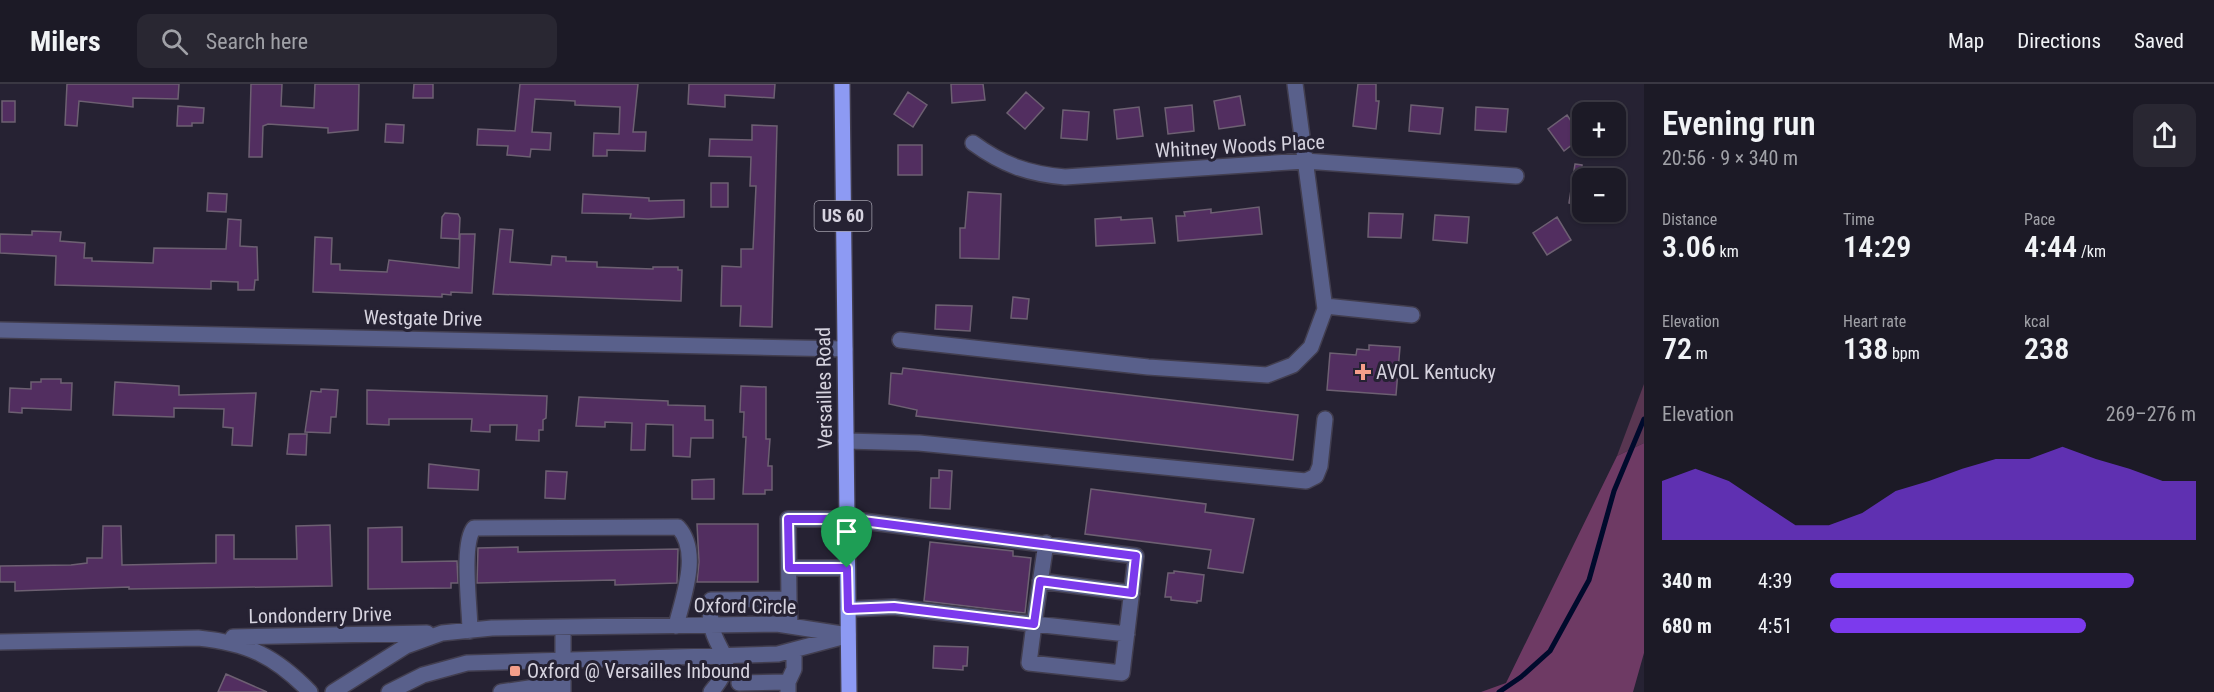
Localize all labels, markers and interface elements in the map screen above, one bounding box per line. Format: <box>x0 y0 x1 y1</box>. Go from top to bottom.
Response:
search box <box>137 14 557 68</box>
text: Milers <box>30 25 101 58</box>
icon: search <box>158 25 191 58</box>
text: Search here <box>206 29 308 54</box>
text: Map <box>1948 29 1984 53</box>
text: Directions <box>2017 29 2101 53</box>
text: Saved <box>2134 29 2184 53</box>
map controls <box>1572 102 1626 222</box>
button: + <box>1572 102 1626 156</box>
text: Evening run <box>1662 104 1816 143</box>
button: share <box>2133 104 2196 167</box>
street label: Whitney Woods Place <box>1155 130 1325 162</box>
text: 20:56 · 9 × 340 m <box>1662 146 1798 170</box>
button: − <box>1572 168 1626 222</box>
road number: US 60 <box>814 201 872 231</box>
text: Distance <box>1662 210 1717 229</box>
text: Time <box>1843 210 1875 229</box>
text: Pace <box>2024 210 2055 229</box>
text: 3.06 <box>1662 229 1716 264</box>
text: 14:29 <box>1843 229 1911 264</box>
text: 4:44 <box>2024 229 2077 264</box>
text: km <box>1716 242 1739 261</box>
text: /km <box>2077 242 2106 261</box>
street label: Westgate Drive <box>364 305 482 331</box>
text: Elevation <box>1662 312 1720 331</box>
text: Heart rate <box>1843 312 1906 331</box>
text: kcal <box>2024 312 2050 331</box>
street label: Versailles Road <box>811 327 837 449</box>
text: 72 <box>1662 331 1692 366</box>
text: 138 <box>1843 331 1888 366</box>
text: 238 <box>2024 331 2069 366</box>
text: m <box>1692 344 1708 363</box>
text: bpm <box>1888 344 1920 363</box>
place label: AVOL Kentucky <box>1376 360 1496 384</box>
marker: AVOL Kentucky <box>1354 363 1372 381</box>
text: Elevation <box>1662 402 1734 426</box>
text: 269–276 m <box>2106 402 2196 426</box>
pin <box>821 506 872 568</box>
icon: arrive <box>830 515 863 548</box>
text: 340 m <box>1662 569 1712 593</box>
text: 4:39 <box>1758 569 1792 593</box>
street label: Oxford Circle <box>693 593 797 619</box>
street label: Londonderry Drive <box>248 602 392 628</box>
text: 680 m <box>1662 614 1712 638</box>
text: 4:51 <box>1758 614 1792 638</box>
place label: Oxford @ Versailles Inbound <box>527 659 750 683</box>
marker: Oxford @ Versailles Inbound <box>508 664 522 678</box>

